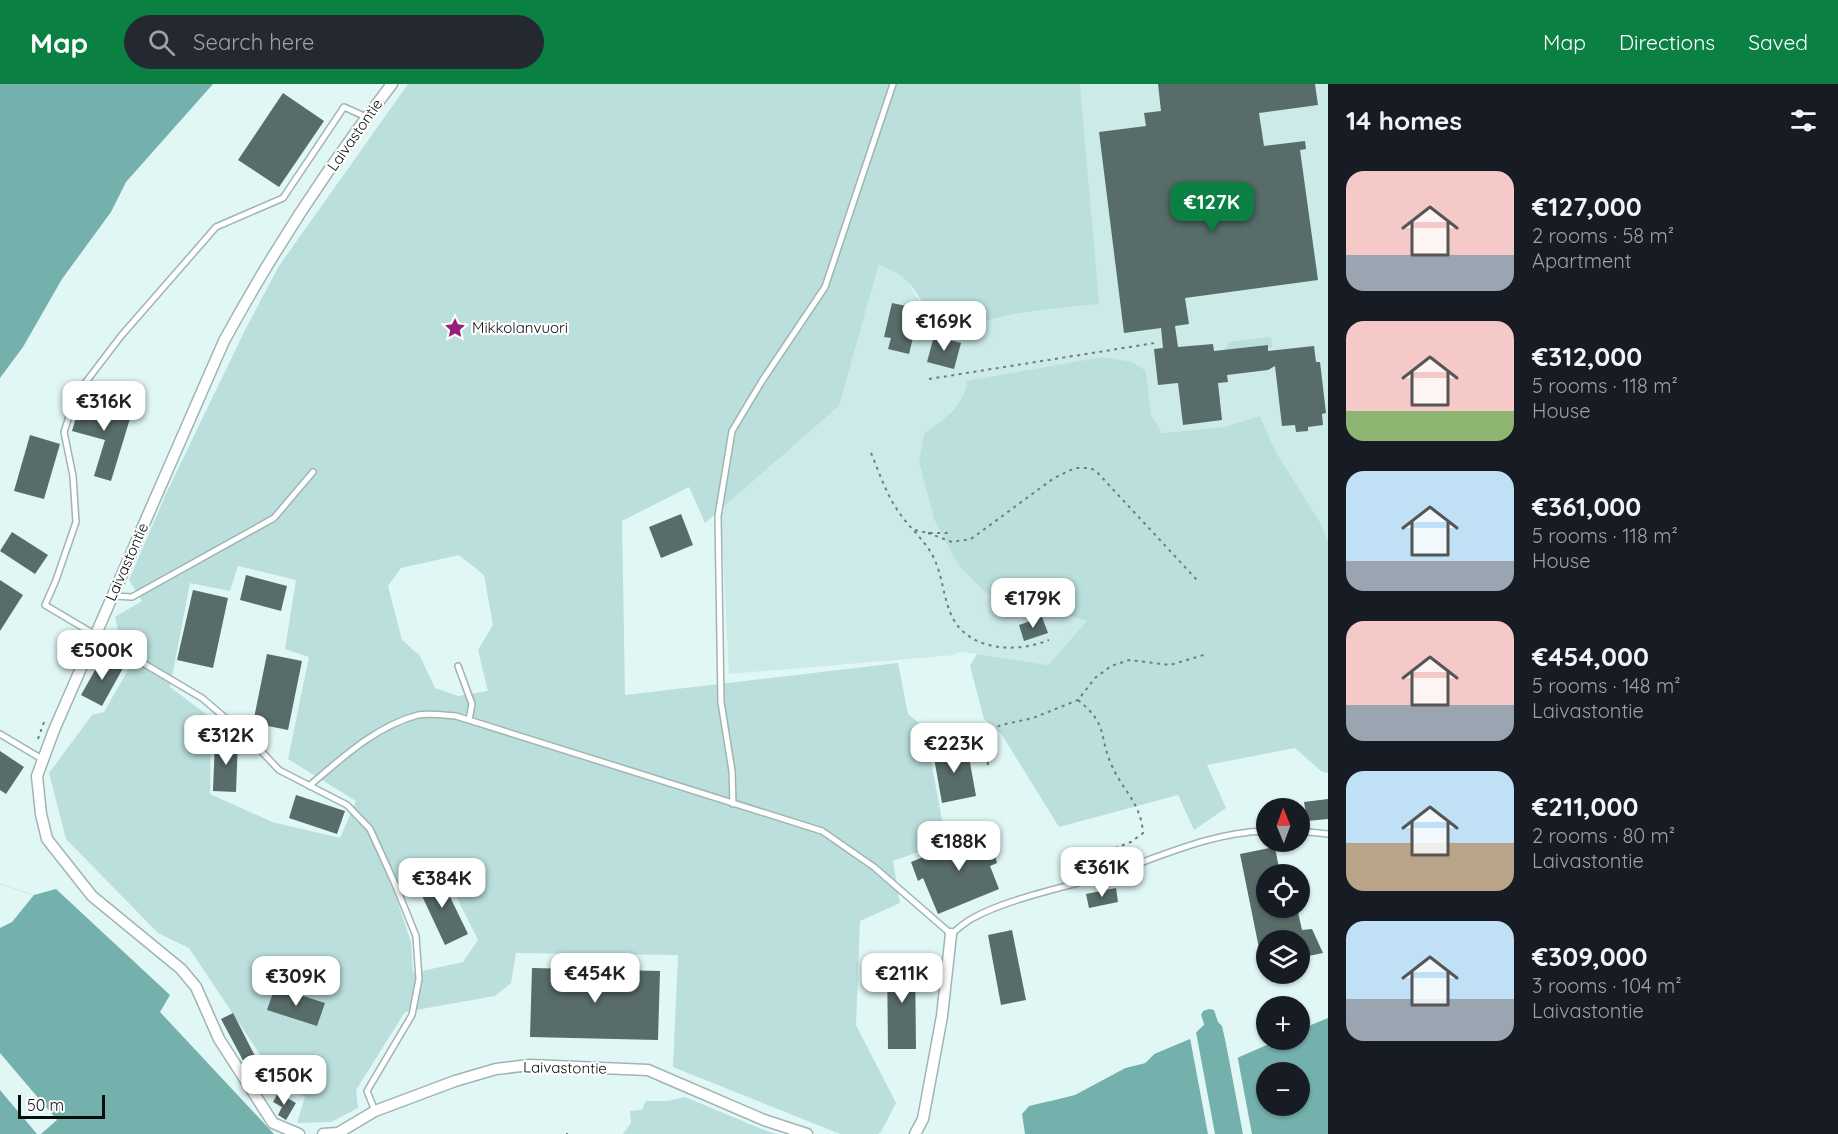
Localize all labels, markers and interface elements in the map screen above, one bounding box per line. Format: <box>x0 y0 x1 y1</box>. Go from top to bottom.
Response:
search box <box>124 15 544 69</box>
text: Map <box>30 25 88 60</box>
icon: search <box>145 26 178 59</box>
text: Search here <box>193 28 315 56</box>
text: Map <box>1543 29 1586 55</box>
text: Directions <box>1619 29 1715 55</box>
text: Saved <box>1748 29 1808 55</box>
street label: Laivastontie <box>323 95 386 174</box>
text: 14 homes <box>1346 104 1462 137</box>
icon: filters <box>1787 104 1820 137</box>
pin: €127K <box>1170 182 1254 233</box>
text: €127K <box>1184 189 1240 214</box>
text: €127,000 <box>1532 190 1642 223</box>
icon: home <box>1394 195 1466 267</box>
text: 2 rooms · 58 m² <box>1532 223 1674 248</box>
text: Apartment <box>1532 248 1632 273</box>
pin: €169K <box>902 301 986 352</box>
text: €169K <box>916 308 972 333</box>
place icon: Mikkolanvuori <box>443 316 467 340</box>
place label: Mikkolanvuori <box>472 318 568 337</box>
text: €312,000 <box>1532 340 1642 373</box>
icon: home <box>1394 345 1466 417</box>
text: 5 rooms · 118 m² <box>1532 373 1678 398</box>
pin: €316K <box>62 381 146 432</box>
text: €316K <box>76 388 132 413</box>
text: House <box>1532 398 1591 423</box>
text: €361,000 <box>1532 490 1641 523</box>
icon: home <box>1394 495 1466 567</box>
street label: Laivastontie <box>101 520 152 604</box>
text: 5 rooms · 118 m² <box>1532 523 1678 548</box>
text: House <box>1532 548 1591 573</box>
pin: €179K <box>991 578 1075 629</box>
text: €179K <box>1005 585 1061 610</box>
pin: €500K <box>60 630 144 681</box>
text: €500K <box>71 637 133 662</box>
text: €454,000 <box>1532 640 1649 673</box>
icon: home <box>1394 645 1466 717</box>
text: 5 rooms · 148 m² <box>1532 673 1681 698</box>
text: Laivastontie <box>1532 698 1644 723</box>
pin: €312K <box>184 715 268 766</box>
text: €312K <box>198 722 254 747</box>
pin: €223K <box>912 723 996 774</box>
text: €223K <box>924 730 984 755</box>
text: €211,000 <box>1532 790 1638 823</box>
icon: home <box>1394 795 1466 867</box>
north arrow <box>1256 798 1310 852</box>
map controls <box>1256 798 1310 1116</box>
pin: €188K <box>917 821 1001 872</box>
text: 2 rooms · 80 m² <box>1532 823 1675 848</box>
text: €188K <box>931 828 987 853</box>
pin: €361K <box>1060 847 1144 898</box>
text: Laivastontie <box>1532 848 1644 873</box>
text: €361K <box>1075 854 1129 879</box>
pin: €384K <box>400 858 484 909</box>
button: locate <box>1256 864 1310 918</box>
text: €384K <box>412 865 472 890</box>
button: layers <box>1256 930 1310 984</box>
text: €309,000 <box>1532 940 1648 973</box>
icon: home <box>1394 945 1466 1017</box>
pin: €454K <box>553 953 637 1004</box>
pin: €211K <box>860 953 944 1004</box>
pin: €309K <box>254 956 338 1007</box>
text: €454K <box>565 960 625 985</box>
text: €211K <box>876 960 928 985</box>
text: €309K <box>266 963 326 988</box>
text: 3 rooms · 104 m² <box>1532 973 1682 998</box>
button: + <box>1256 996 1310 1050</box>
text: Laivastontie <box>1532 998 1644 1023</box>
pin: €150K <box>242 1055 326 1106</box>
street label: Laivastontie <box>523 1057 607 1078</box>
text: €150K <box>255 1062 313 1087</box>
button: − <box>1256 1062 1310 1116</box>
scale bar <box>18 1092 105 1120</box>
text: 50 m <box>27 1095 64 1115</box>

